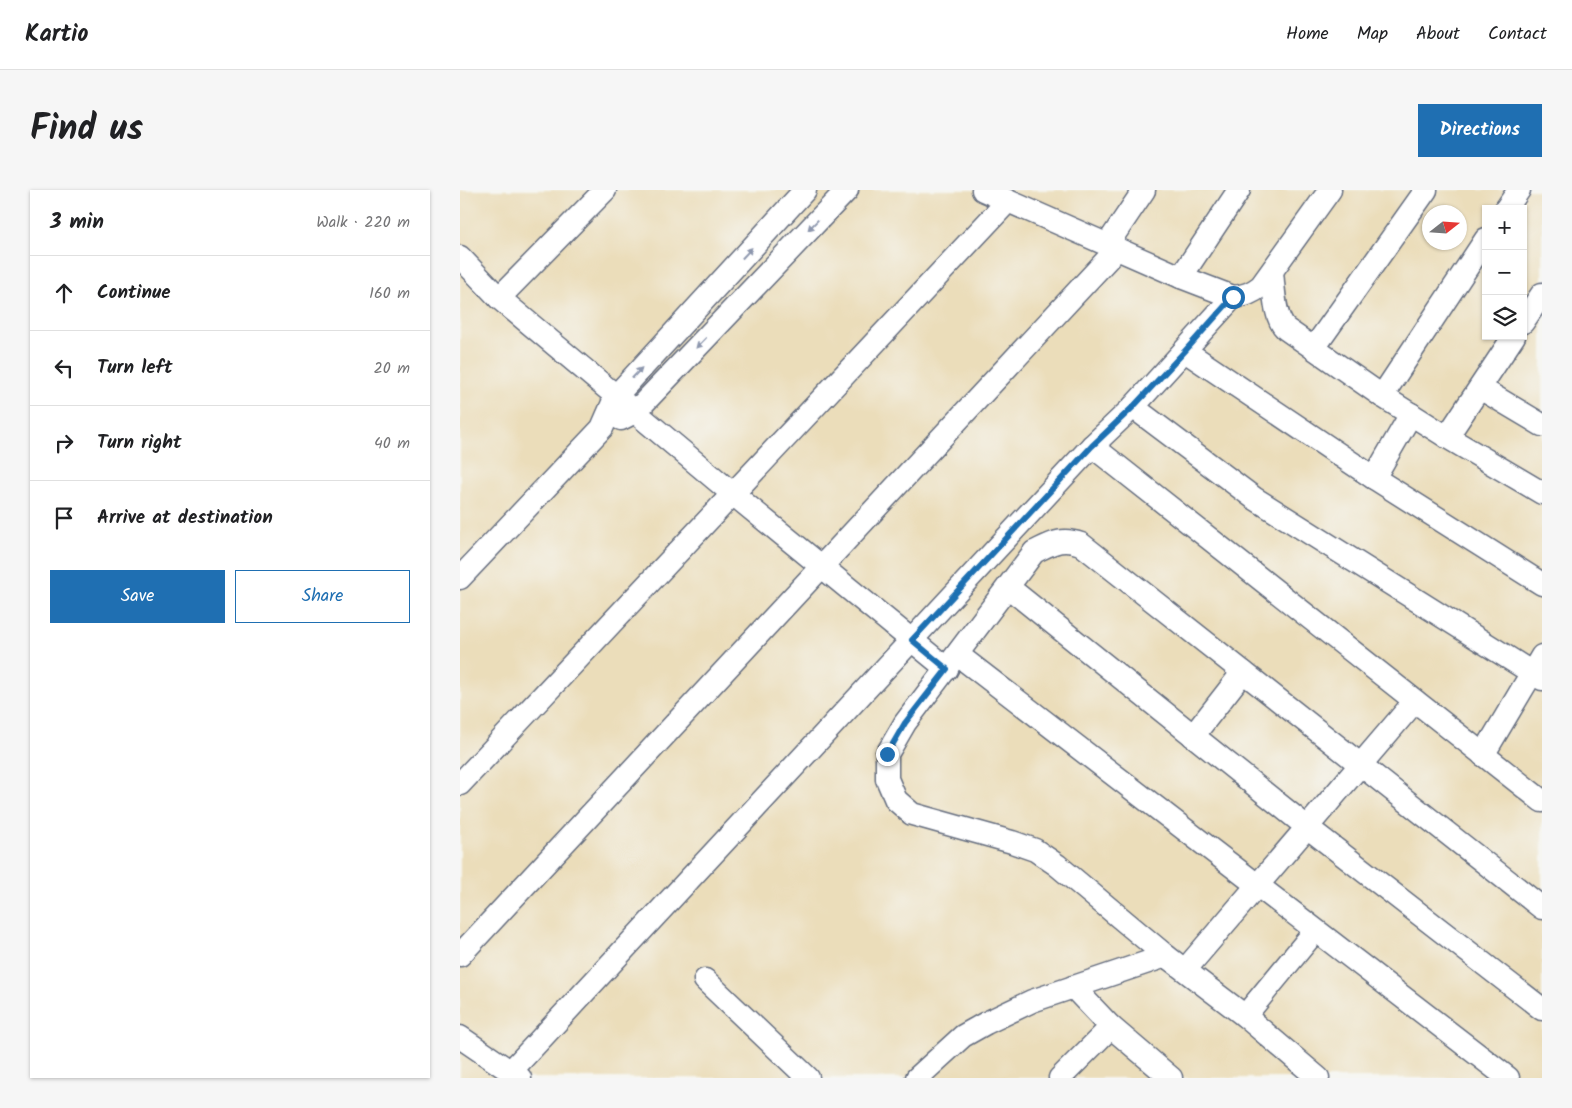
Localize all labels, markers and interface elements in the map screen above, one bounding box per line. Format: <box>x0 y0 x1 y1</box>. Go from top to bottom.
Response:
text: Kartio <box>25 15 88 54</box>
text: Home <box>1286 20 1329 49</box>
text: Map <box>1357 20 1388 49</box>
text: About <box>1416 20 1460 49</box>
text: Contact <box>1488 20 1547 49</box>
text: Find us <box>30 102 143 158</box>
button: Directions <box>1418 104 1542 157</box>
north arrow <box>1422 205 1467 250</box>
map controls <box>1482 205 1527 340</box>
button: + <box>1482 205 1527 250</box>
text: 3 min <box>50 206 104 239</box>
text: Walk · 220 m <box>316 210 410 235</box>
one-way arrow <box>807 219 819 231</box>
one-way arrow <box>741 247 753 259</box>
button: − <box>1482 250 1527 295</box>
text: Continue <box>97 278 170 308</box>
icon: ahead <box>50 279 78 307</box>
text: 160 m <box>369 281 410 306</box>
route start <box>1222 286 1245 309</box>
button: layers <box>1482 295 1527 340</box>
one-way arrow <box>695 337 707 349</box>
text: Turn left <box>97 353 172 383</box>
icon: left <box>50 354 78 382</box>
text: 20 m <box>374 356 410 381</box>
one-way arrow <box>631 367 643 379</box>
text: Turn right <box>97 428 182 458</box>
icon: right <box>50 429 78 457</box>
text: 40 m <box>374 431 410 456</box>
text: Arrive at destination <box>97 503 273 533</box>
icon: arrive <box>50 504 78 532</box>
button: Save <box>50 570 225 623</box>
button: Share <box>235 570 410 623</box>
route end <box>876 743 899 766</box>

